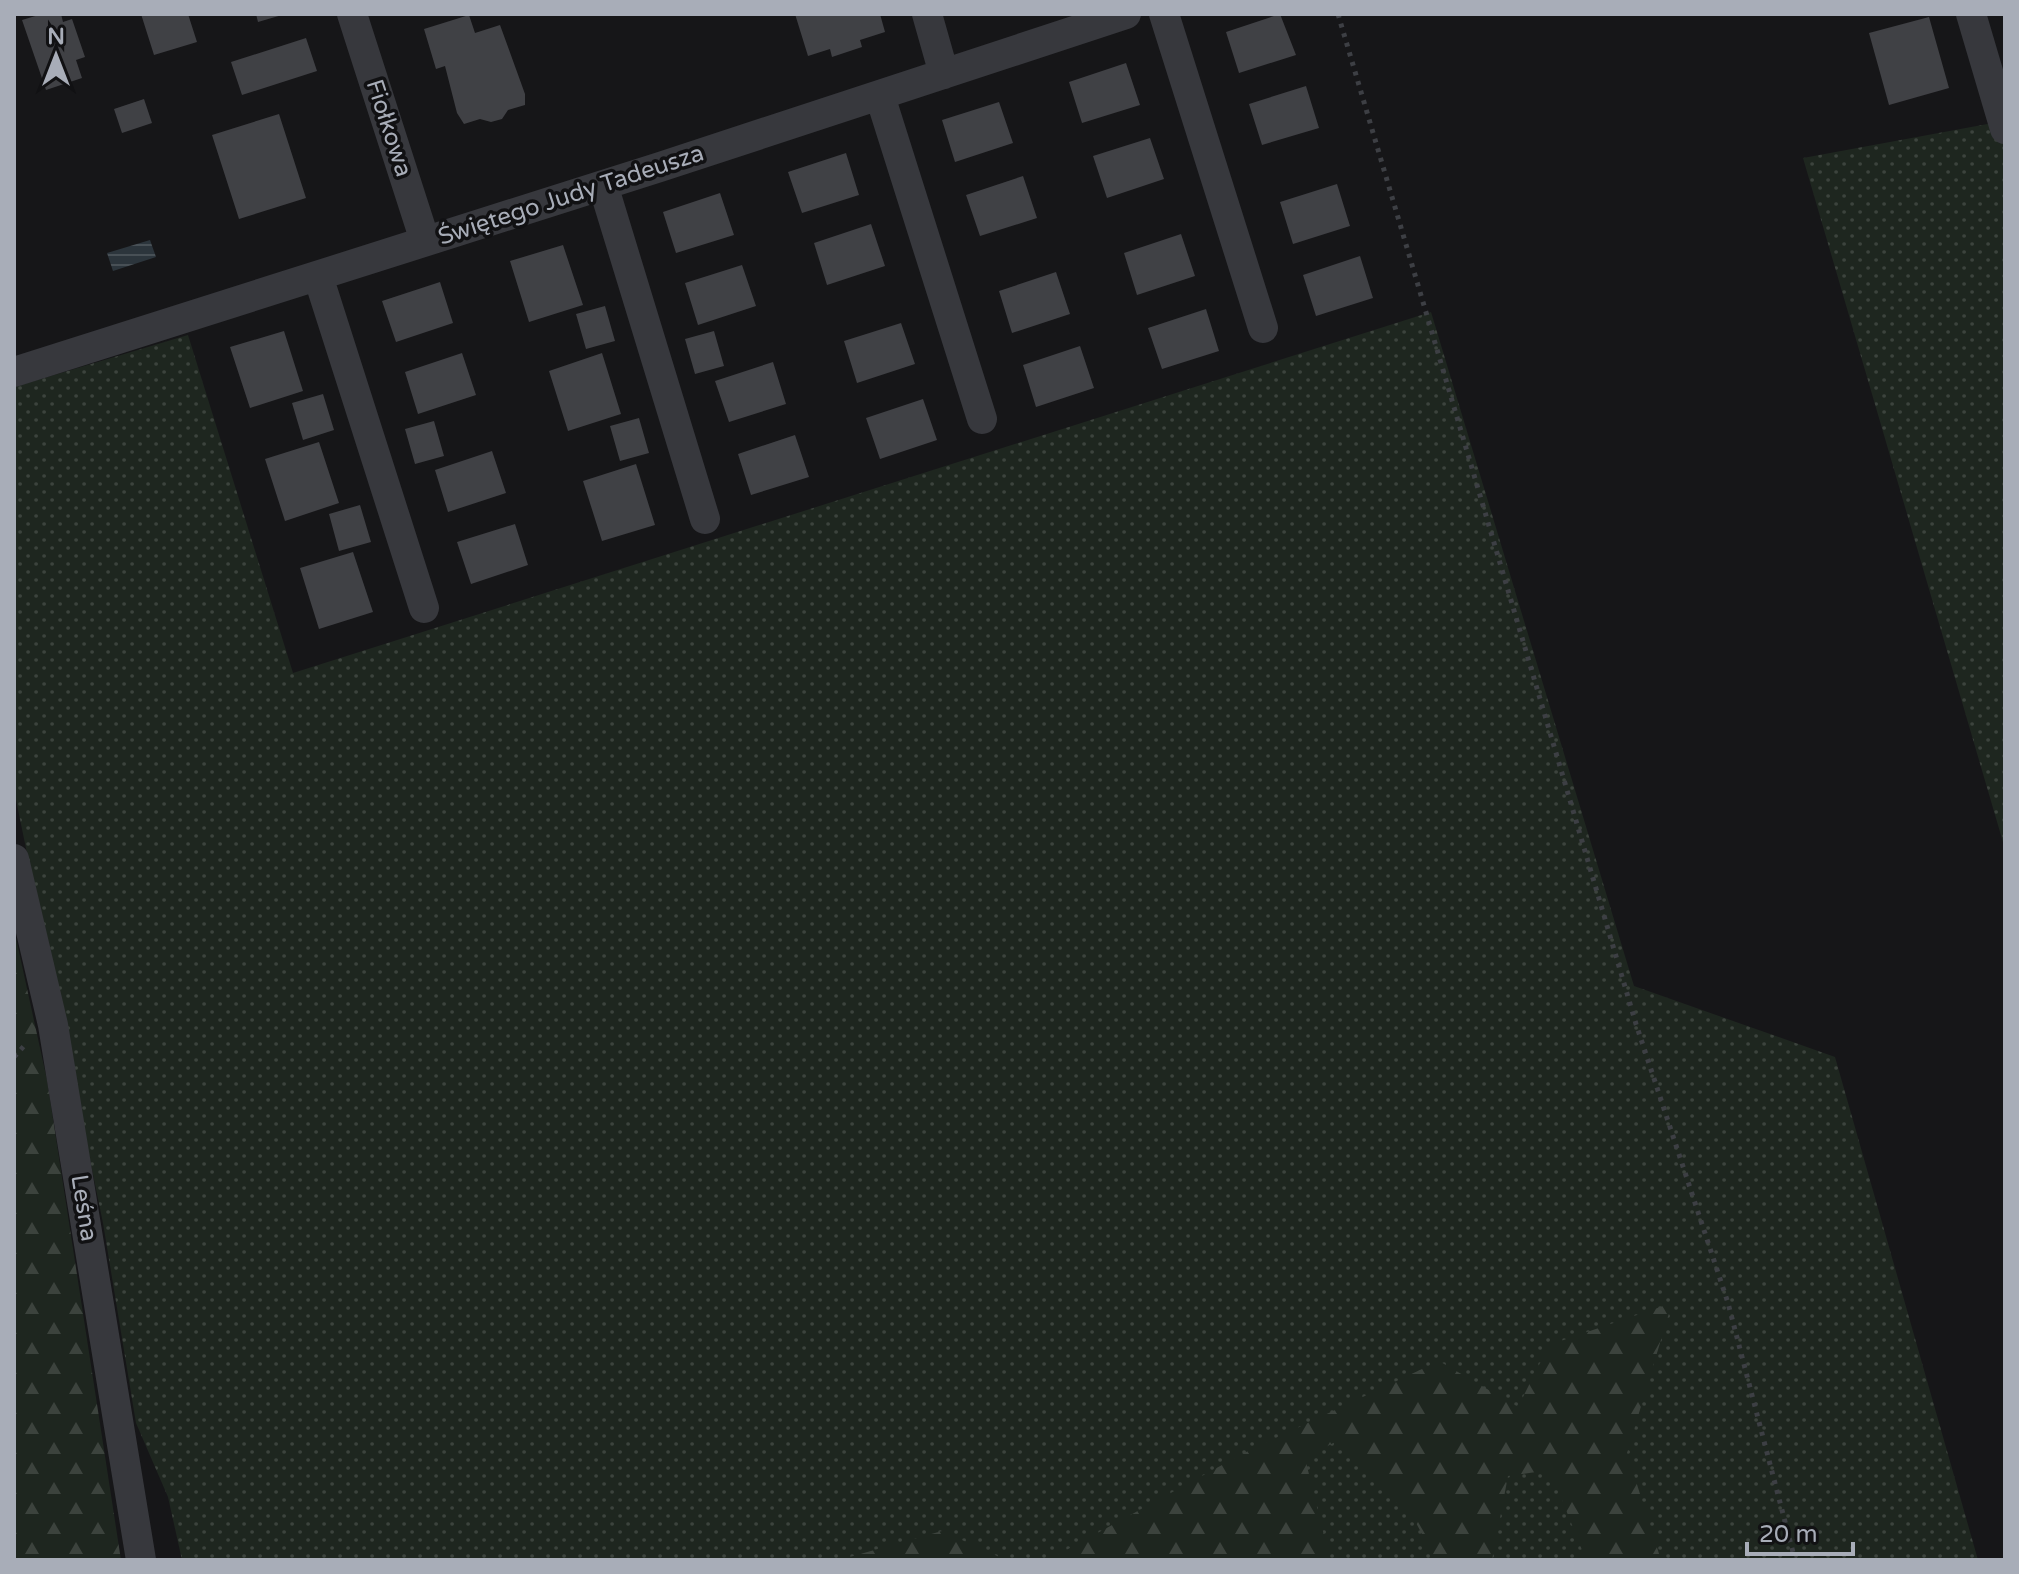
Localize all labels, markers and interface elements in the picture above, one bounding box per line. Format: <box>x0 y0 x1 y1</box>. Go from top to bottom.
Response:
north arrow <box>16 16 96 96</box>
text: N <box>47 24 65 50</box>
street label: Fiołkowa <box>360 76 418 180</box>
street label: Świętego Judy Tadeusza <box>434 137 708 252</box>
street label: Leśna <box>64 1173 104 1243</box>
scale bar <box>1747 1506 1853 1556</box>
text: 20 m <box>1759 1520 1817 1549</box>

